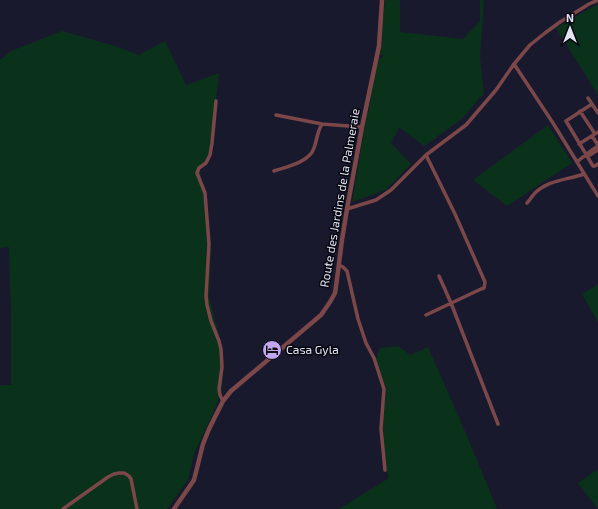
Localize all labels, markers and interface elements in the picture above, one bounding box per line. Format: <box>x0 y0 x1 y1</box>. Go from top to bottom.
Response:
north arrow <box>550 8 590 48</box>
text: N <box>566 11 574 24</box>
street label: Route des Jardins de la Palmeraie <box>316 107 362 288</box>
hotel icon: Casa Gyla <box>261 339 283 361</box>
place label: Casa Gyla <box>286 342 339 356</box>

